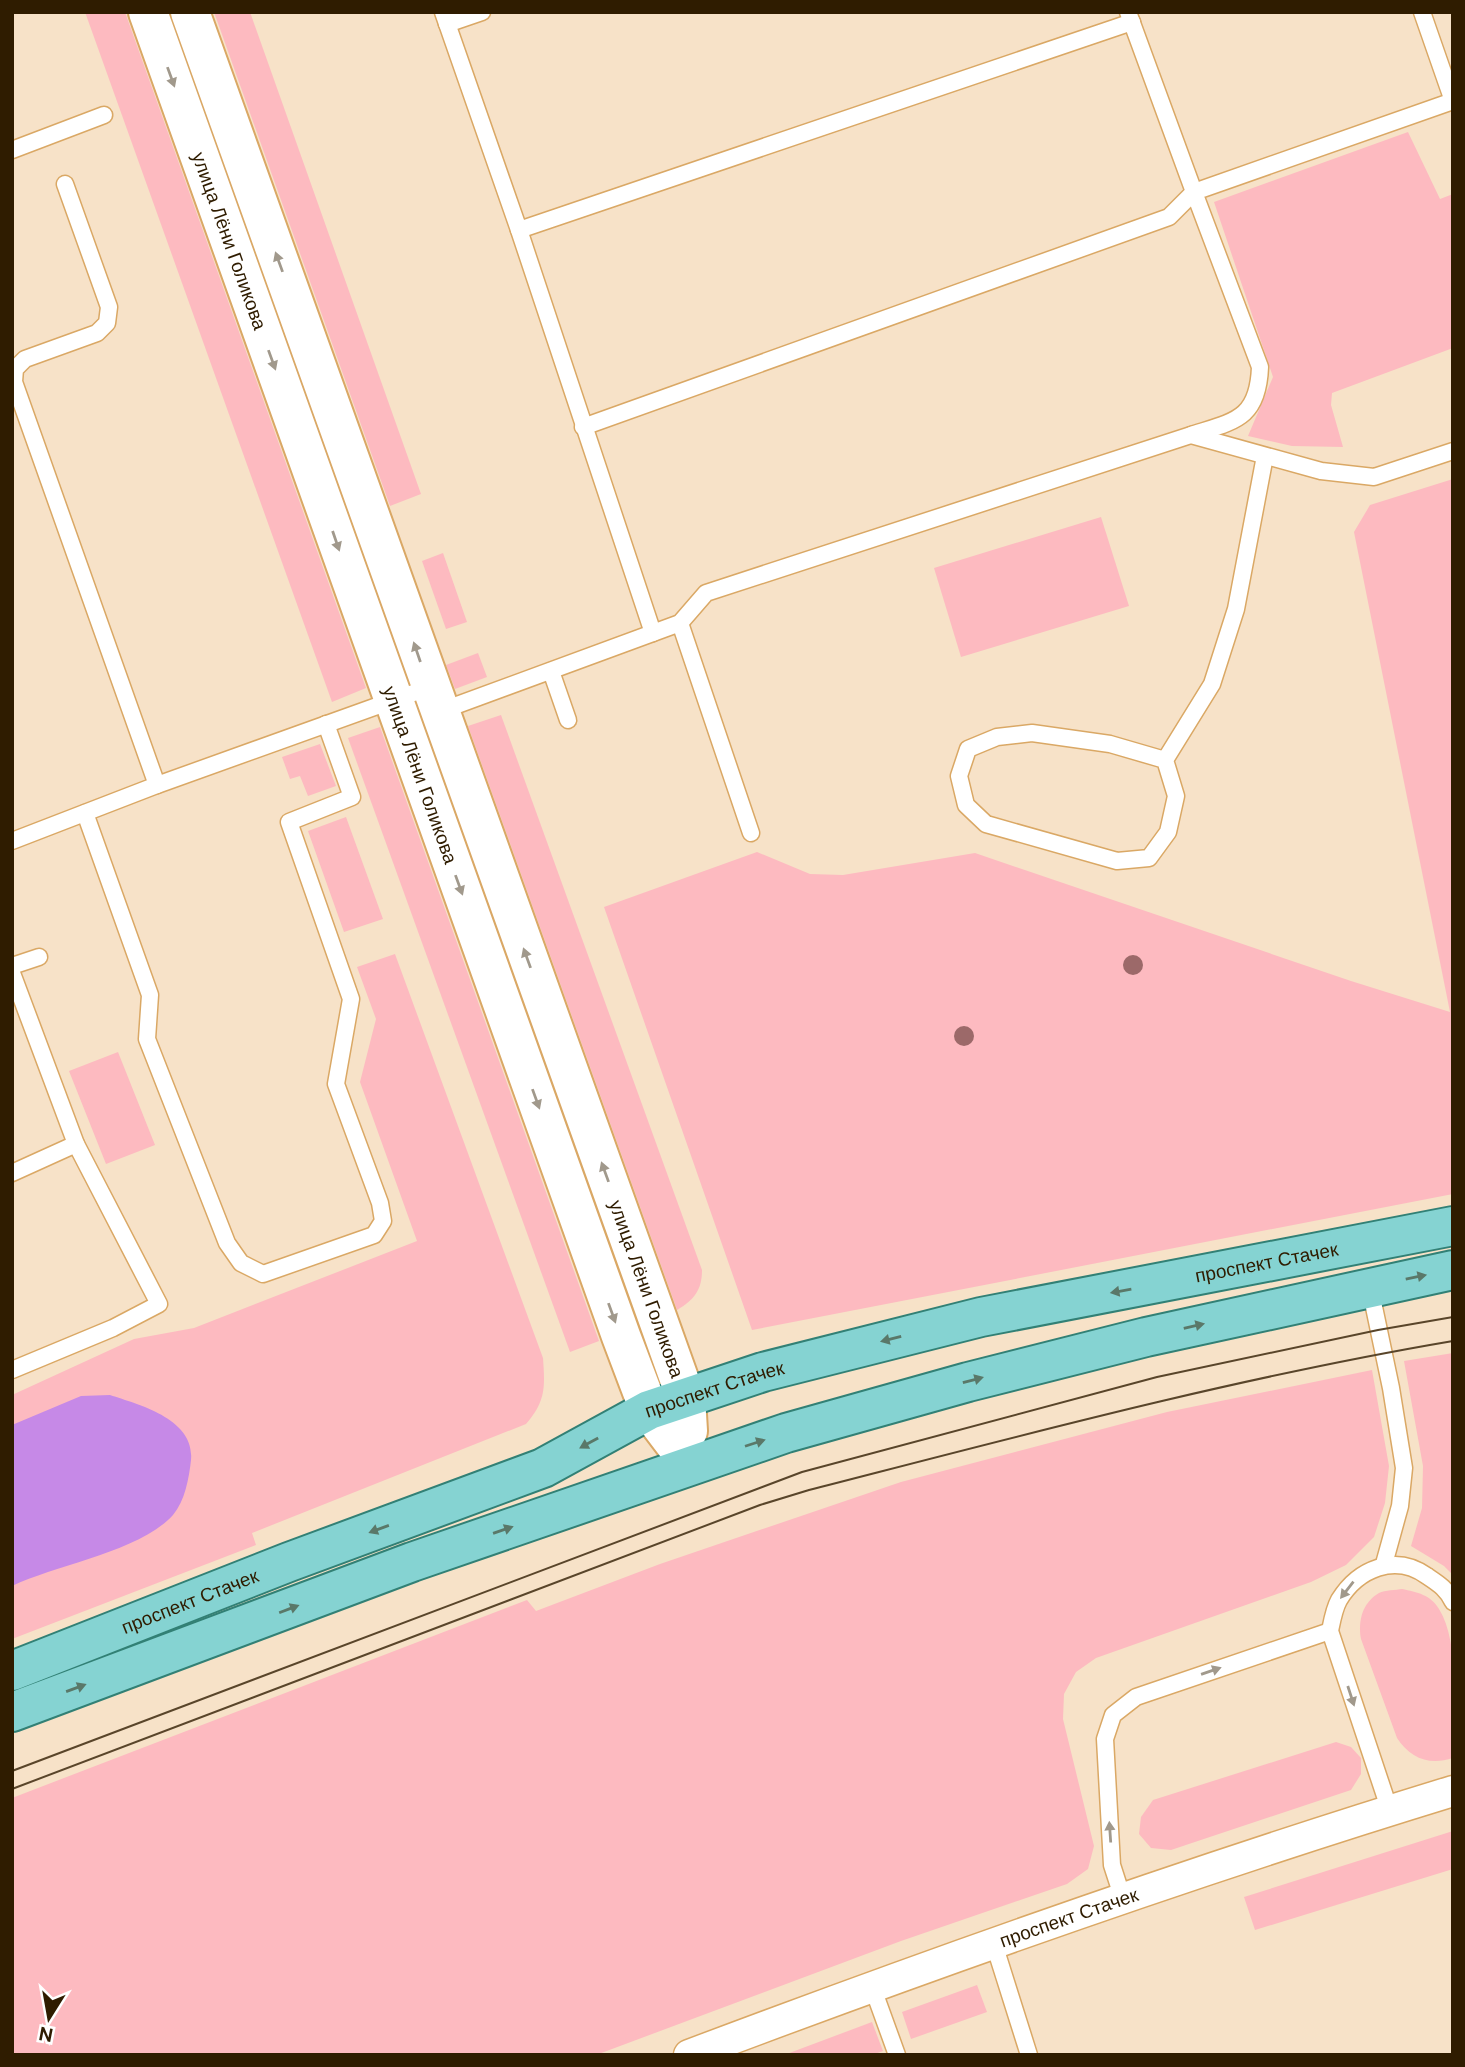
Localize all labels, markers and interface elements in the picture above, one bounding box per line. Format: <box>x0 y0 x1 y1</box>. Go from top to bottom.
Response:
one-way arrow <box>166 66 177 87</box>
street label: улица Лёни Голикова <box>186 149 273 334</box>
one-way arrow <box>273 252 284 273</box>
one-way arrow <box>267 350 278 371</box>
one-way arrow <box>331 530 342 551</box>
one-way arrow <box>411 642 422 663</box>
street label: улица Лёни Голикова <box>377 683 463 868</box>
one-way arrow <box>454 874 465 895</box>
one-way arrow <box>521 948 532 969</box>
one-way arrow <box>530 1088 541 1109</box>
one-way arrow <box>599 1162 610 1183</box>
street label: улица Лёни Голикова <box>603 1197 690 1382</box>
street label: проспект Стачек <box>1193 1236 1341 1288</box>
one-way arrow <box>1405 1272 1427 1283</box>
one-way arrow <box>1110 1286 1132 1297</box>
one-way arrow <box>607 1303 618 1324</box>
one-way arrow <box>1183 1320 1205 1331</box>
one-way arrow <box>880 1334 902 1345</box>
street label: проспект Стачек <box>641 1355 787 1424</box>
one-way arrow <box>963 1375 984 1385</box>
one-way arrow <box>580 1437 599 1449</box>
one-way arrow <box>744 1437 765 1448</box>
one-way arrow <box>369 1524 390 1535</box>
one-way arrow <box>492 1524 513 1535</box>
street label: проспект Стачек <box>118 1563 263 1640</box>
one-way arrow <box>1340 1580 1355 1598</box>
one-way arrow <box>279 1603 300 1614</box>
one-way arrow <box>1201 1665 1222 1676</box>
one-way arrow <box>65 1682 86 1693</box>
one-way arrow <box>1346 1686 1357 1707</box>
one-way arrow <box>1105 1821 1116 1843</box>
street label: проспект Стачек <box>996 1882 1142 1953</box>
north arrow <box>14 1983 84 2053</box>
text: N <box>37 2021 55 2048</box>

